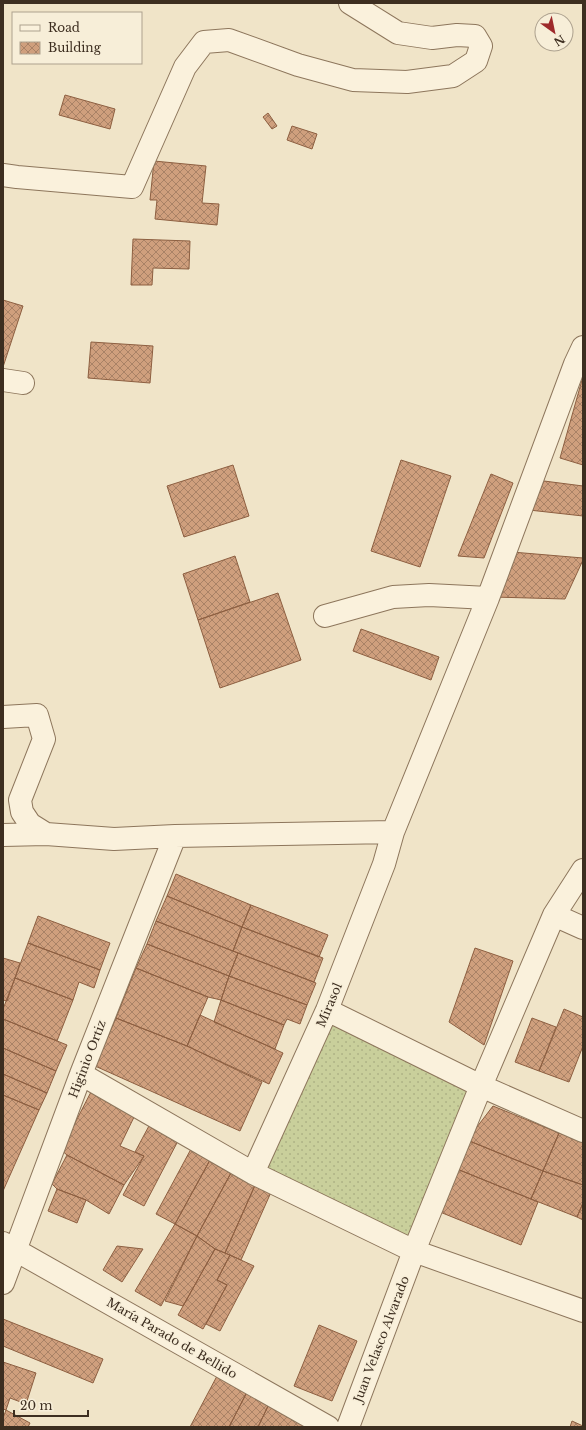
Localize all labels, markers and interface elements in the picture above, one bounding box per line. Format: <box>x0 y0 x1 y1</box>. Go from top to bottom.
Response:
legend <box>12 12 142 64</box>
north arrow <box>534 12 574 52</box>
text: Road <box>48 20 80 35</box>
text: N <box>551 32 568 49</box>
text: Building <box>48 40 102 55</box>
street label: Mirasol <box>313 980 345 1029</box>
street label: Higinio Ortiz <box>65 1018 109 1100</box>
street label: Juan Velasco Alvarado <box>349 1274 412 1406</box>
street label: María Parado de Bellido <box>104 1294 240 1382</box>
scale bar <box>14 1392 88 1418</box>
text: 20 m <box>20 1398 52 1413</box>

